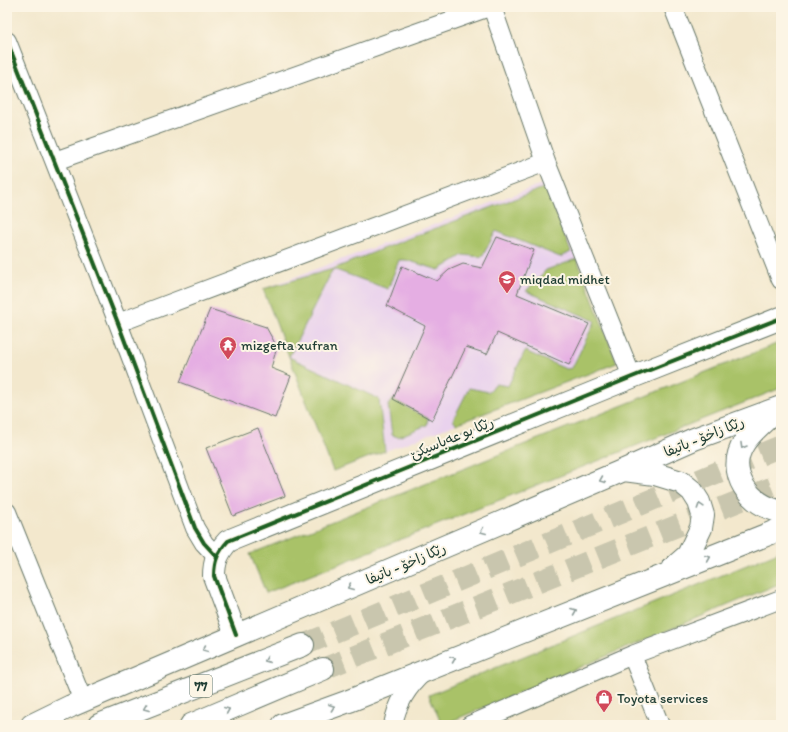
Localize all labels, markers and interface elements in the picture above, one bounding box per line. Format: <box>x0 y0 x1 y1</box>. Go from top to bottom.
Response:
school or university icon: miqdad midhet <box>497 269 517 294</box>
place label: miqdad midhet <box>520 271 610 288</box>
temple icon: mizgefta xufran <box>218 335 238 360</box>
place label: mizgefta xufran <box>241 337 338 354</box>
street label: رێکا زاخۆ - باتیفا <box>661 413 747 461</box>
street label: رێكا بو عه‌باسيكێ <box>408 414 496 462</box>
one-way arrow <box>740 442 747 449</box>
one-way arrow <box>599 475 606 483</box>
one-way arrow <box>696 503 705 510</box>
one-way arrow <box>479 526 486 534</box>
street label: رێکا زاخۆ - باتیفا <box>364 540 448 588</box>
one-way arrow <box>704 554 711 562</box>
one-way arrow <box>347 582 355 590</box>
one-way arrow <box>571 608 578 616</box>
one-way arrow <box>201 644 208 652</box>
one-way arrow <box>263 655 270 663</box>
one-way arrow <box>450 656 457 664</box>
road number: 77 <box>190 675 212 697</box>
shop icon: Toyota services <box>594 688 614 713</box>
place label: Toyota services <box>617 690 708 707</box>
one-way arrow <box>142 703 149 711</box>
one-way arrow <box>329 703 336 711</box>
one-way arrow <box>223 707 231 715</box>

